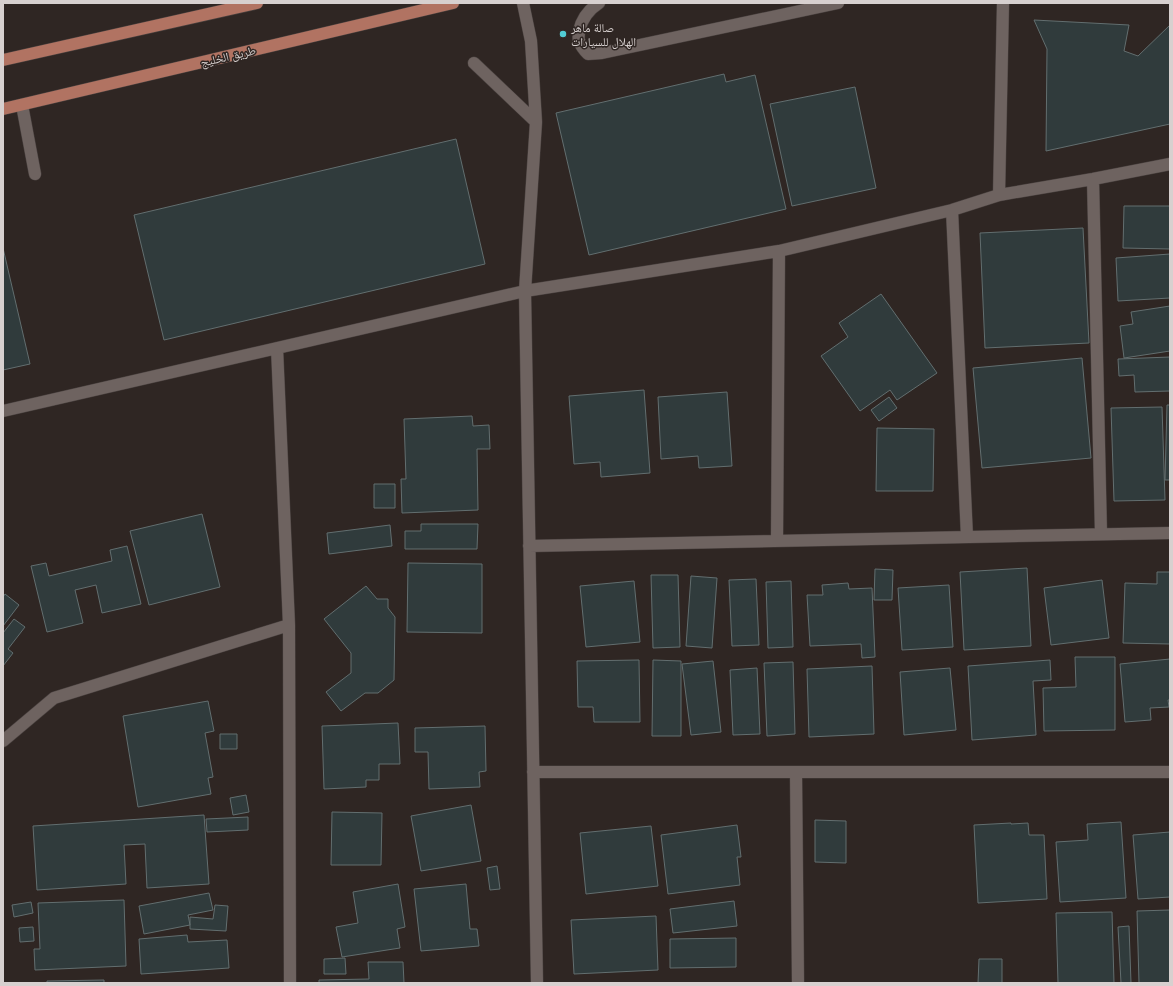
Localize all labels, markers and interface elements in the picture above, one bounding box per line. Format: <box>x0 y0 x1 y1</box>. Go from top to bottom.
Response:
place label: صالة ماهر الهلال للسيارات <box>570 19 636 50</box>
marker: صالة ماهر الهلال للسيارات <box>558 29 568 39</box>
street label: طريق الخليج <box>199 41 257 71</box>

